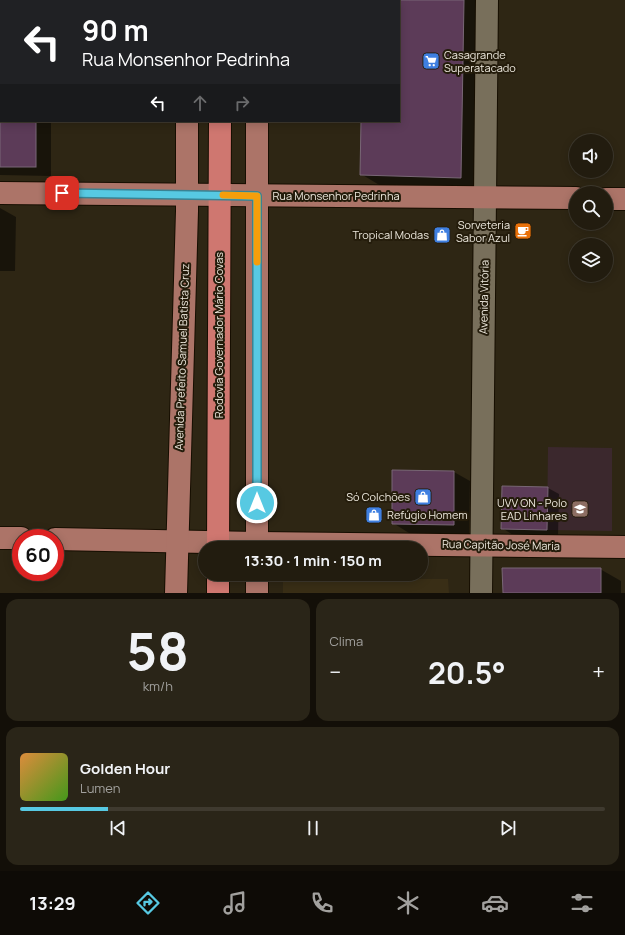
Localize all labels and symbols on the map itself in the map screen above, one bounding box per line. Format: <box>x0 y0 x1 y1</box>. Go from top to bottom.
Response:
place label: Casagrande Superatacado <box>444 47 516 75</box>
supermarket icon: Casagrande Superatacado <box>421 51 441 71</box>
pin <box>45 176 79 210</box>
street label: Rua Monsenhor Pedrinha <box>272 188 400 203</box>
place label: Sorveteria Sabor Azul <box>456 217 510 245</box>
cafe icon: Sorveteria Sabor Azul <box>513 221 533 241</box>
shop icon: Tropical Modas <box>432 225 452 245</box>
place label: Tropical Modas <box>352 227 429 242</box>
street label: Rodovia Governador Mário Covas <box>211 252 226 418</box>
street label: Avenida Vitória <box>475 260 492 334</box>
street label: Avenida Prefeito Samuel Batista Cruz <box>171 263 192 451</box>
position arrow <box>236 482 278 524</box>
shop icon: Só Colchões <box>413 487 433 507</box>
place label: Só Colchões <box>346 489 410 504</box>
place label: UVV ON - Polo EAD Linhares <box>497 495 567 523</box>
school or university icon: UVV ON - Polo EAD Linhares <box>570 499 590 519</box>
shop icon: Refúgio Homem <box>364 505 384 525</box>
place label: Refúgio Homem <box>387 507 468 522</box>
speed limit sign: 60 <box>12 529 64 581</box>
street label: Rua Capitão José Maria <box>442 536 560 553</box>

